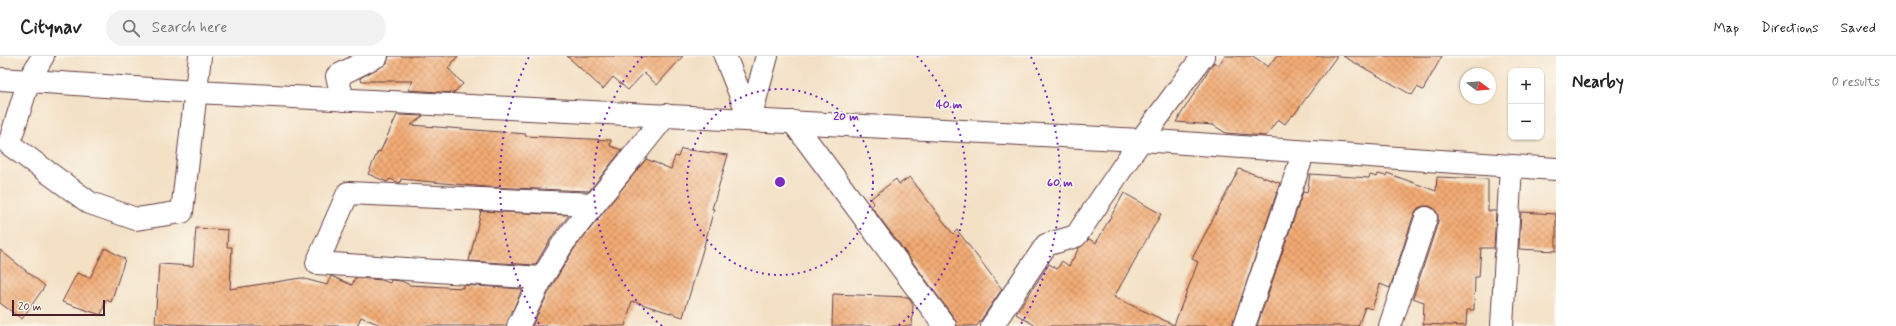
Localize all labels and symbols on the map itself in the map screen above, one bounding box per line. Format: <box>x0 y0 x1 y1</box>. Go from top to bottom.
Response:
north arrow <box>1460 68 1496 104</box>
text: 40 m <box>936 97 963 113</box>
text: 20 m <box>833 109 859 125</box>
centre of rings <box>773 175 787 189</box>
text: 60 m <box>1047 175 1073 191</box>
scale bar <box>12 298 105 317</box>

